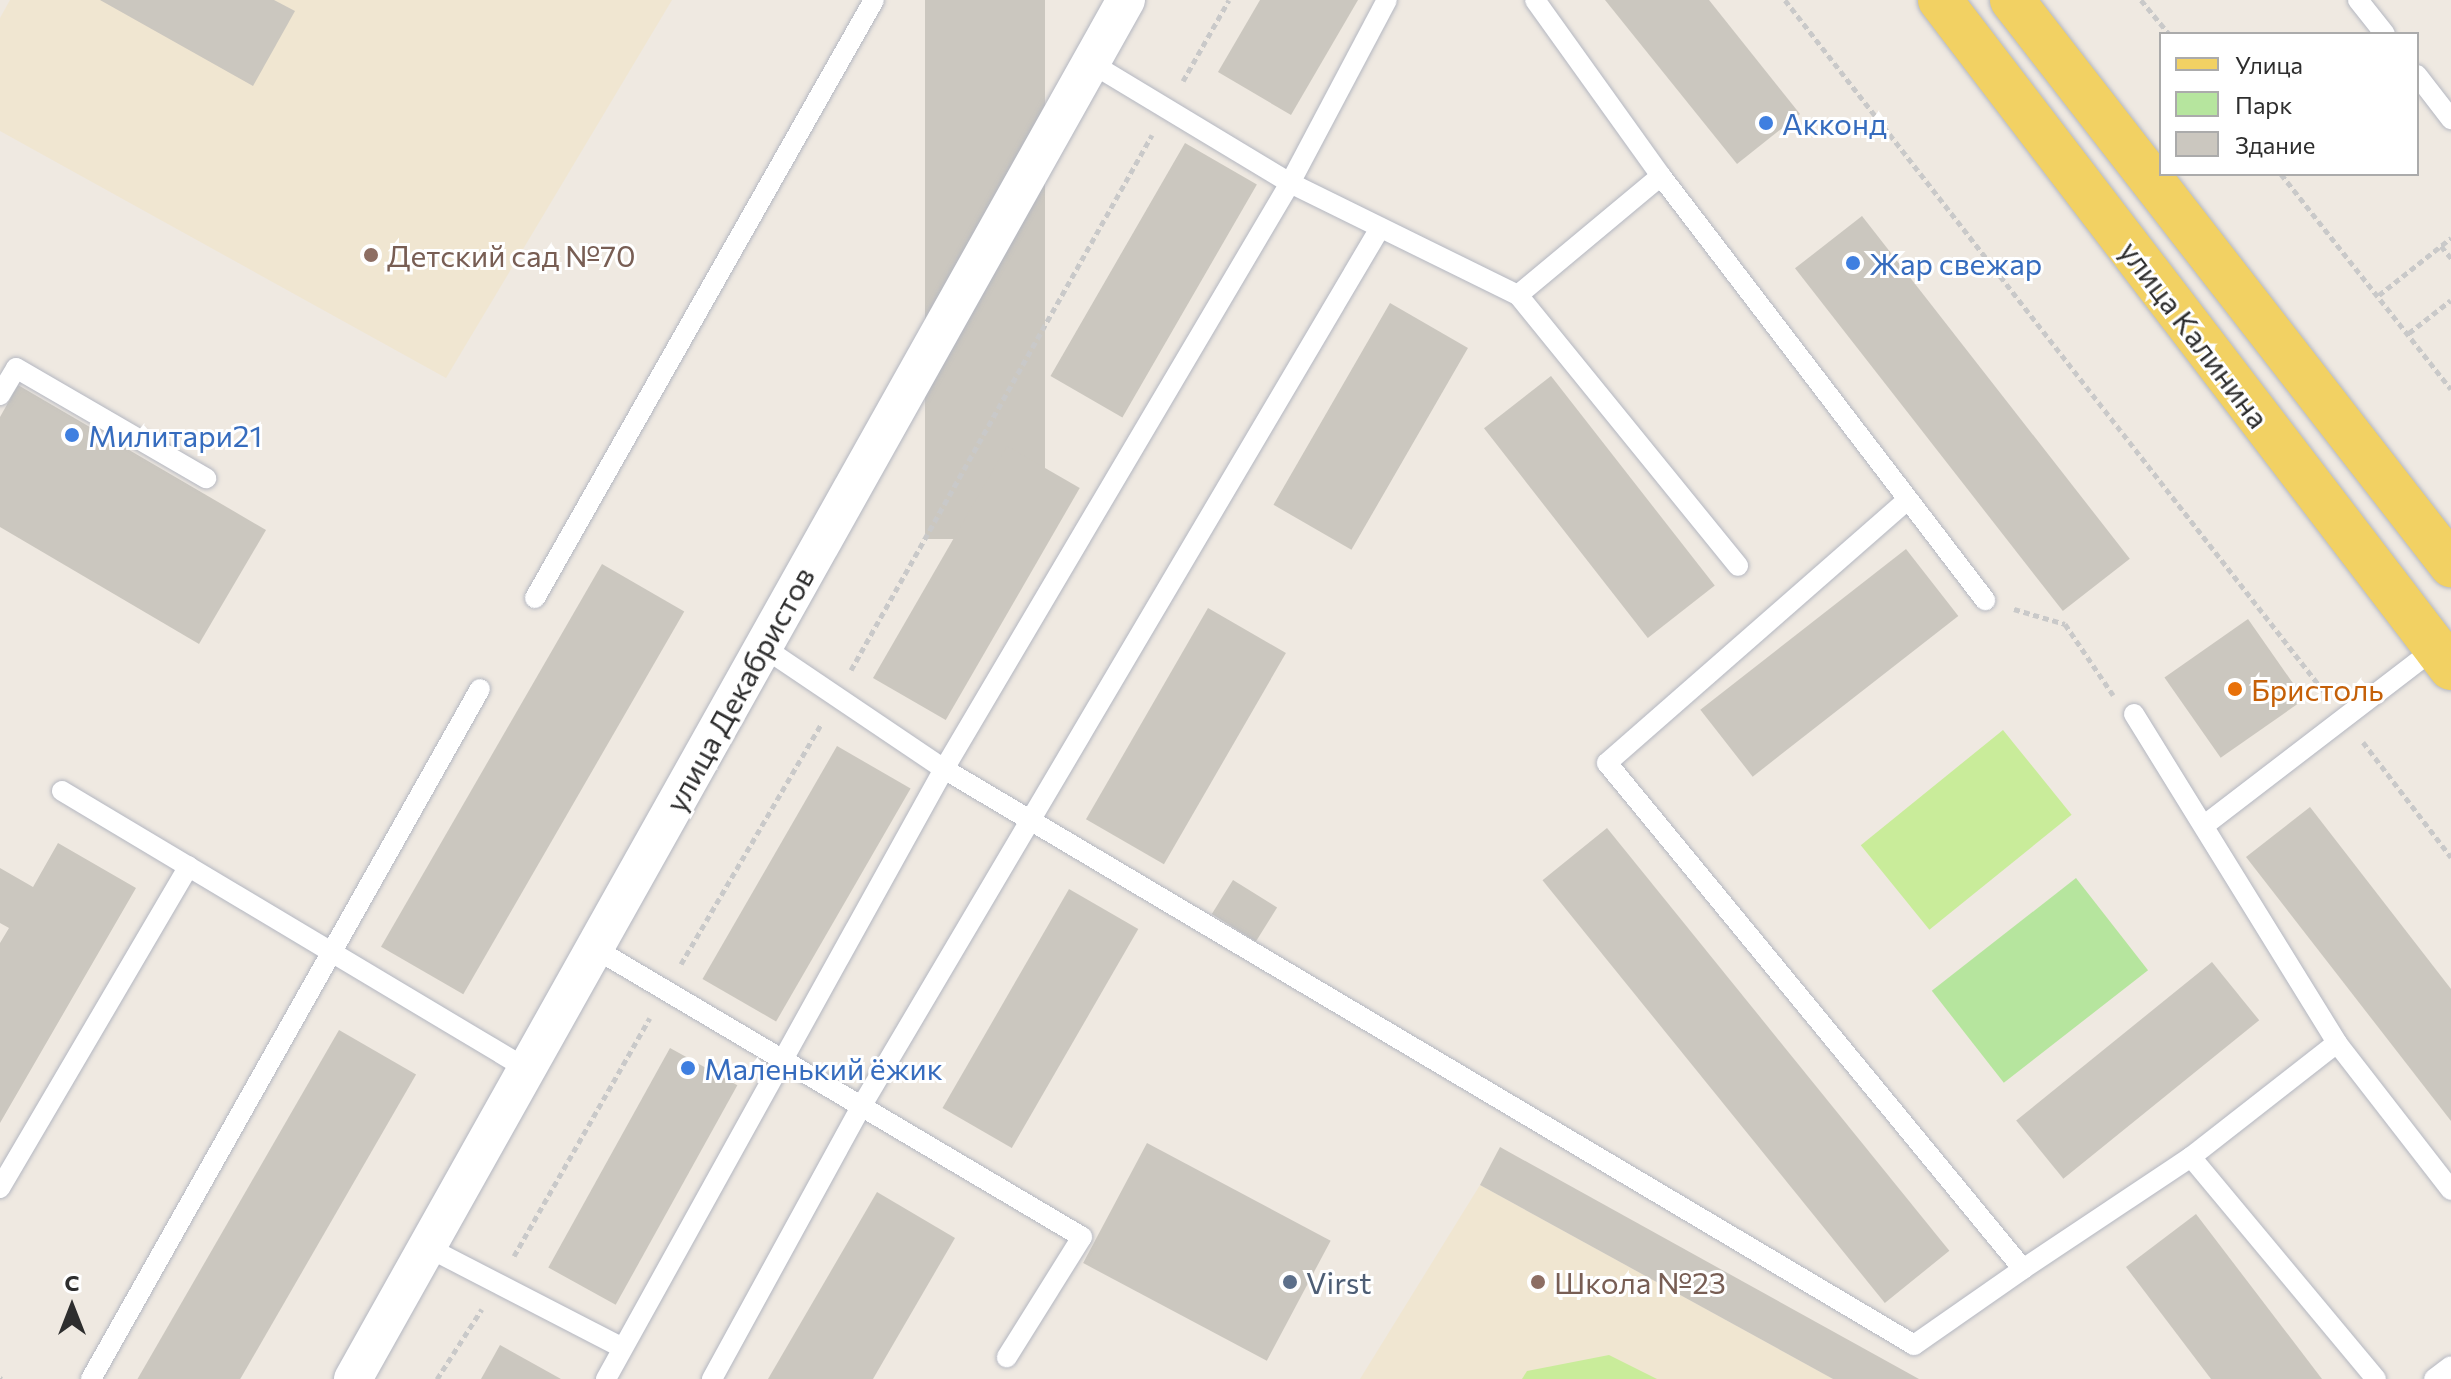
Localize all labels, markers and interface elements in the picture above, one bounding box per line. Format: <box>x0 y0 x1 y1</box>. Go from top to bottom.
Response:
legend <box>2159 32 2419 176</box>
text: Улица <box>2235 50 2303 79</box>
text: Парк <box>2235 90 2292 119</box>
place label: Акконд <box>1782 105 1887 141</box>
marker: Акконд <box>1757 114 1775 132</box>
text: Здание <box>2235 130 2315 159</box>
street label: улица Калинина <box>2113 233 2277 435</box>
place label: Детский сад №70 <box>387 237 635 273</box>
place label: Жар свежар <box>1869 245 2042 281</box>
marker: Детский сад №70 <box>362 246 380 264</box>
marker: Жар свежар <box>1844 254 1862 272</box>
place label: Милитари21 <box>88 417 262 453</box>
marker: Милитари21 <box>63 426 81 444</box>
street label: улица Декабристов <box>657 560 821 818</box>
place label: Бристоль <box>2251 671 2384 707</box>
marker: Бристоль <box>2226 680 2244 698</box>
place label: Маленький ёжик <box>704 1050 943 1086</box>
marker: Маленький ёжик <box>679 1059 697 1077</box>
place label: Virst <box>1306 1264 1372 1300</box>
place label: Школа №23 <box>1554 1264 1726 1300</box>
north arrow <box>32 1267 112 1347</box>
text: С <box>64 1269 80 1296</box>
marker: Virst <box>1281 1273 1299 1291</box>
marker: Школа №23 <box>1529 1273 1547 1291</box>

